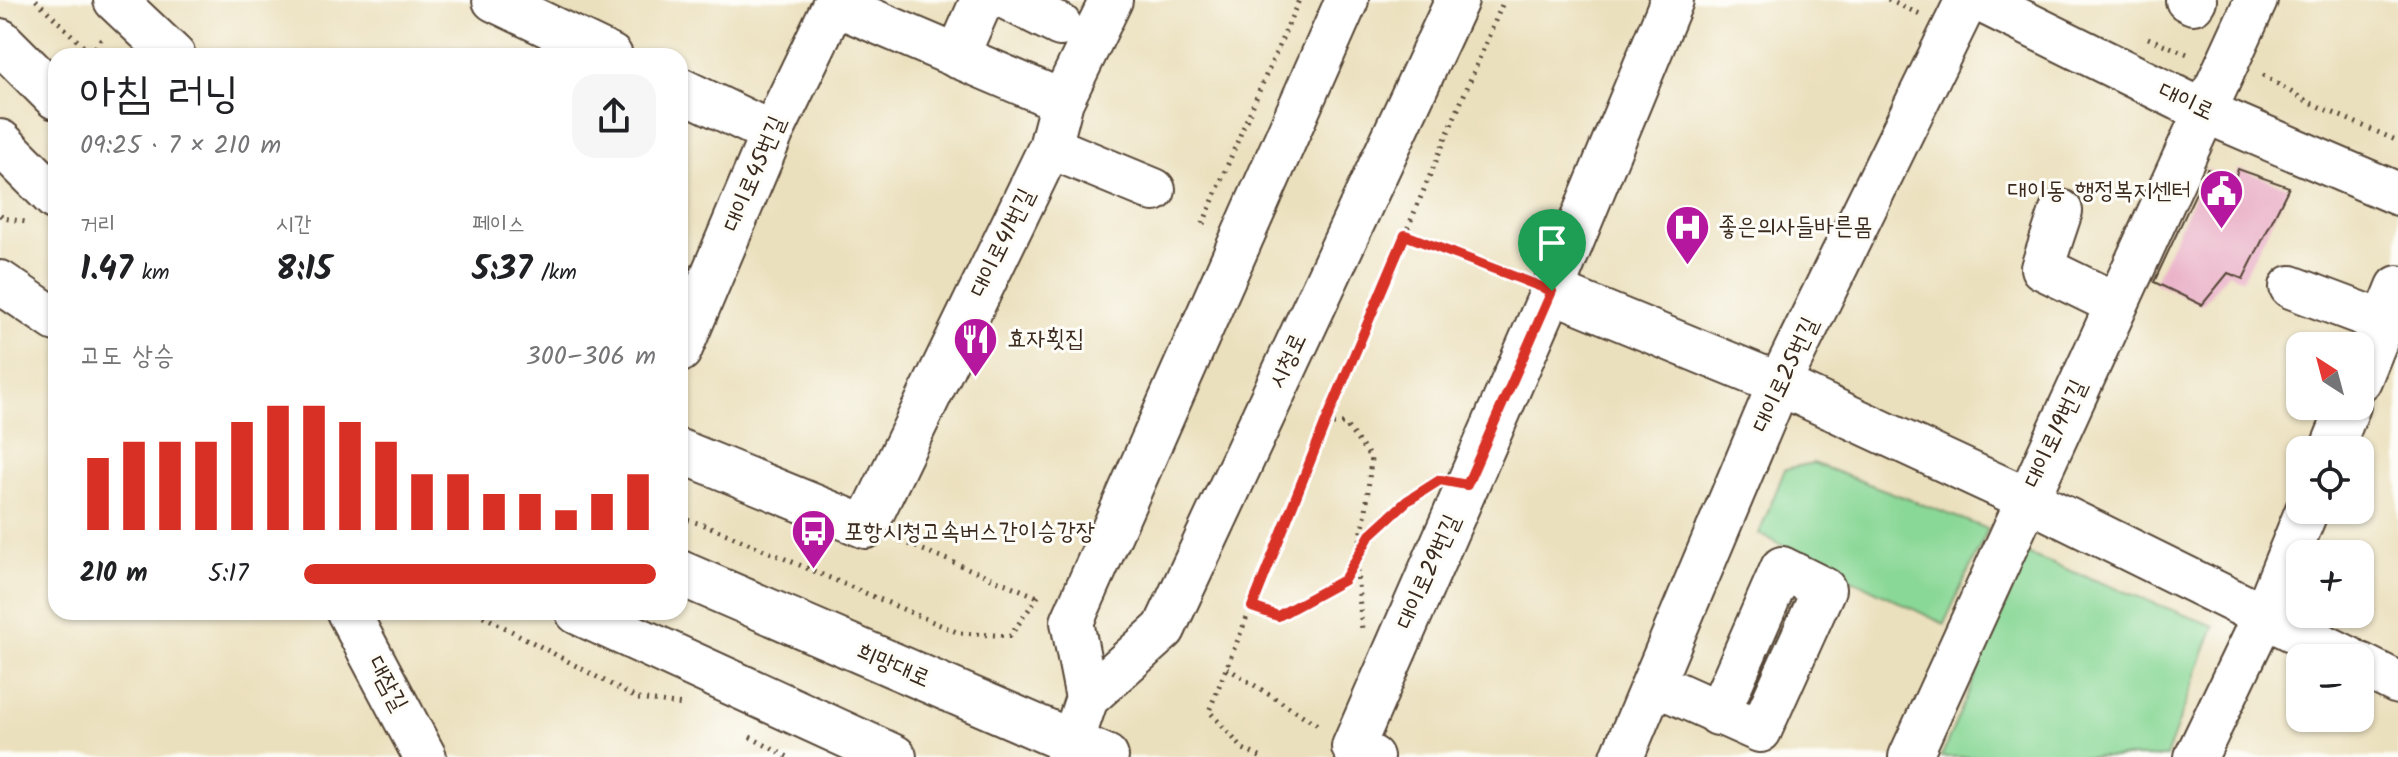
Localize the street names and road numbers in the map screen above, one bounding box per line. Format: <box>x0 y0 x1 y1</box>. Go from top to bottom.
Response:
street label: 대이로 <box>2152 72 2220 132</box>
street label: 대이로45번길 <box>713 110 797 238</box>
street label: 대이로41번길 <box>960 182 1046 304</box>
street label: 대이로25번길 <box>1742 311 1830 439</box>
street label: 시청로 <box>1258 327 1318 395</box>
street label: 대이로19번길 <box>2014 373 2098 495</box>
street label: 대이로29번길 <box>1386 508 1472 636</box>
street label: 희망대로 <box>850 633 936 699</box>
street label: 대잠길 <box>356 649 418 719</box>

